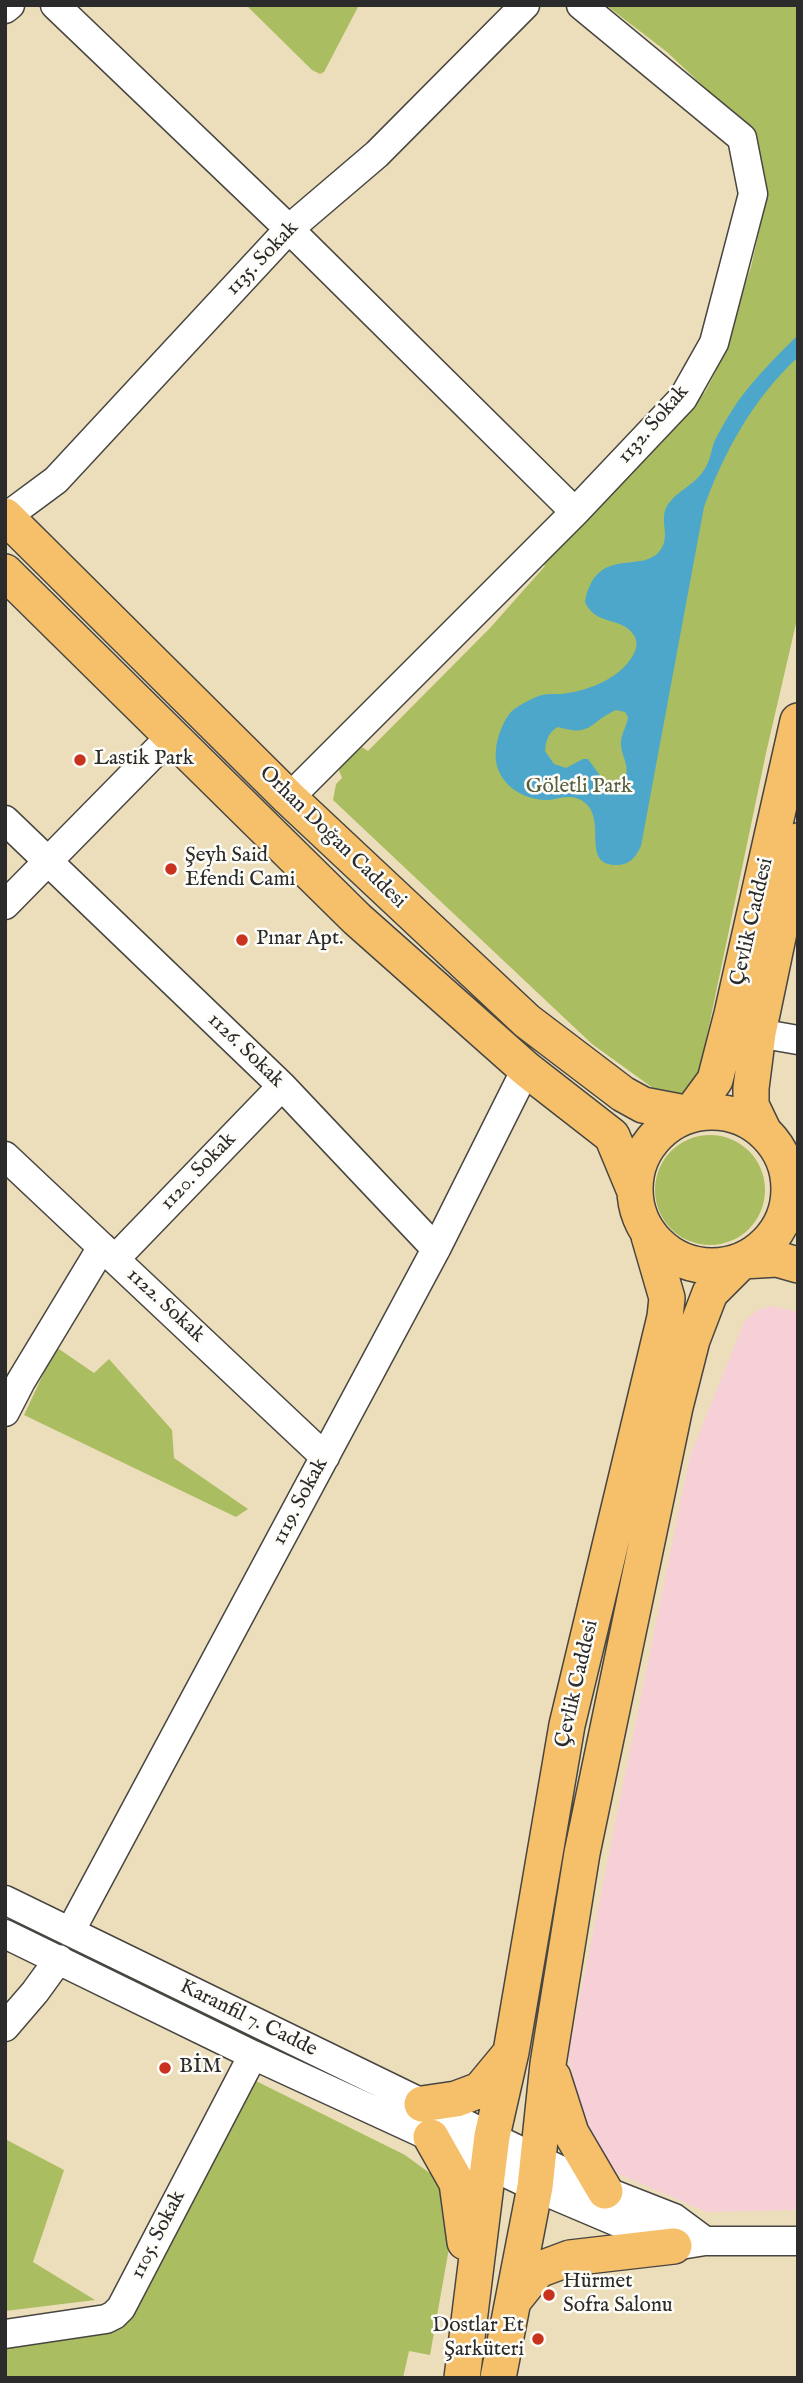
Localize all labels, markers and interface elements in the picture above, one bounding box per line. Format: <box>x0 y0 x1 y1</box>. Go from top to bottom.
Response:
street label: 1135. Sokak <box>221 217 305 301</box>
street label: 1132. Sokak <box>613 381 695 469</box>
place label: Lastik Park <box>94 747 194 773</box>
marker: Lastik Park <box>72 752 88 768</box>
street label: Orhan Doğan Caddesi <box>253 761 411 915</box>
park label: Göletli Park <box>526 775 632 801</box>
place label: Şeyh Said Efendi Cami <box>185 844 295 894</box>
street label: Çevlik Caddesi <box>726 856 780 988</box>
marker: Şeyh Said Efendi Cami <box>163 861 179 877</box>
place label: Pınar Apt. <box>256 927 344 953</box>
marker: Pınar Apt. <box>234 932 250 948</box>
street label: 1126. Sokak <box>201 1008 289 1094</box>
street label: 1120. Sokak <box>156 1128 242 1216</box>
street label: 1122. Sokak <box>121 1263 209 1349</box>
street label: 1119. Sokak <box>268 1454 334 1550</box>
street label: Çevlik Caddesi <box>551 1618 605 1750</box>
street label: Karanfil 7. Cadde <box>175 1975 321 2063</box>
place label: BİM <box>179 2055 222 2081</box>
marker: BİM <box>157 2060 173 2076</box>
street label: 1105. Sokak <box>126 2186 192 2284</box>
place label: Hürmet Sofra Salonu <box>563 2270 673 2320</box>
marker: Hürmet Sofra Salonu <box>541 2287 557 2303</box>
place label: Dostlar Et Şarküteri <box>432 2314 524 2364</box>
marker: Dostlar Et Şarküteri <box>530 2331 546 2347</box>

